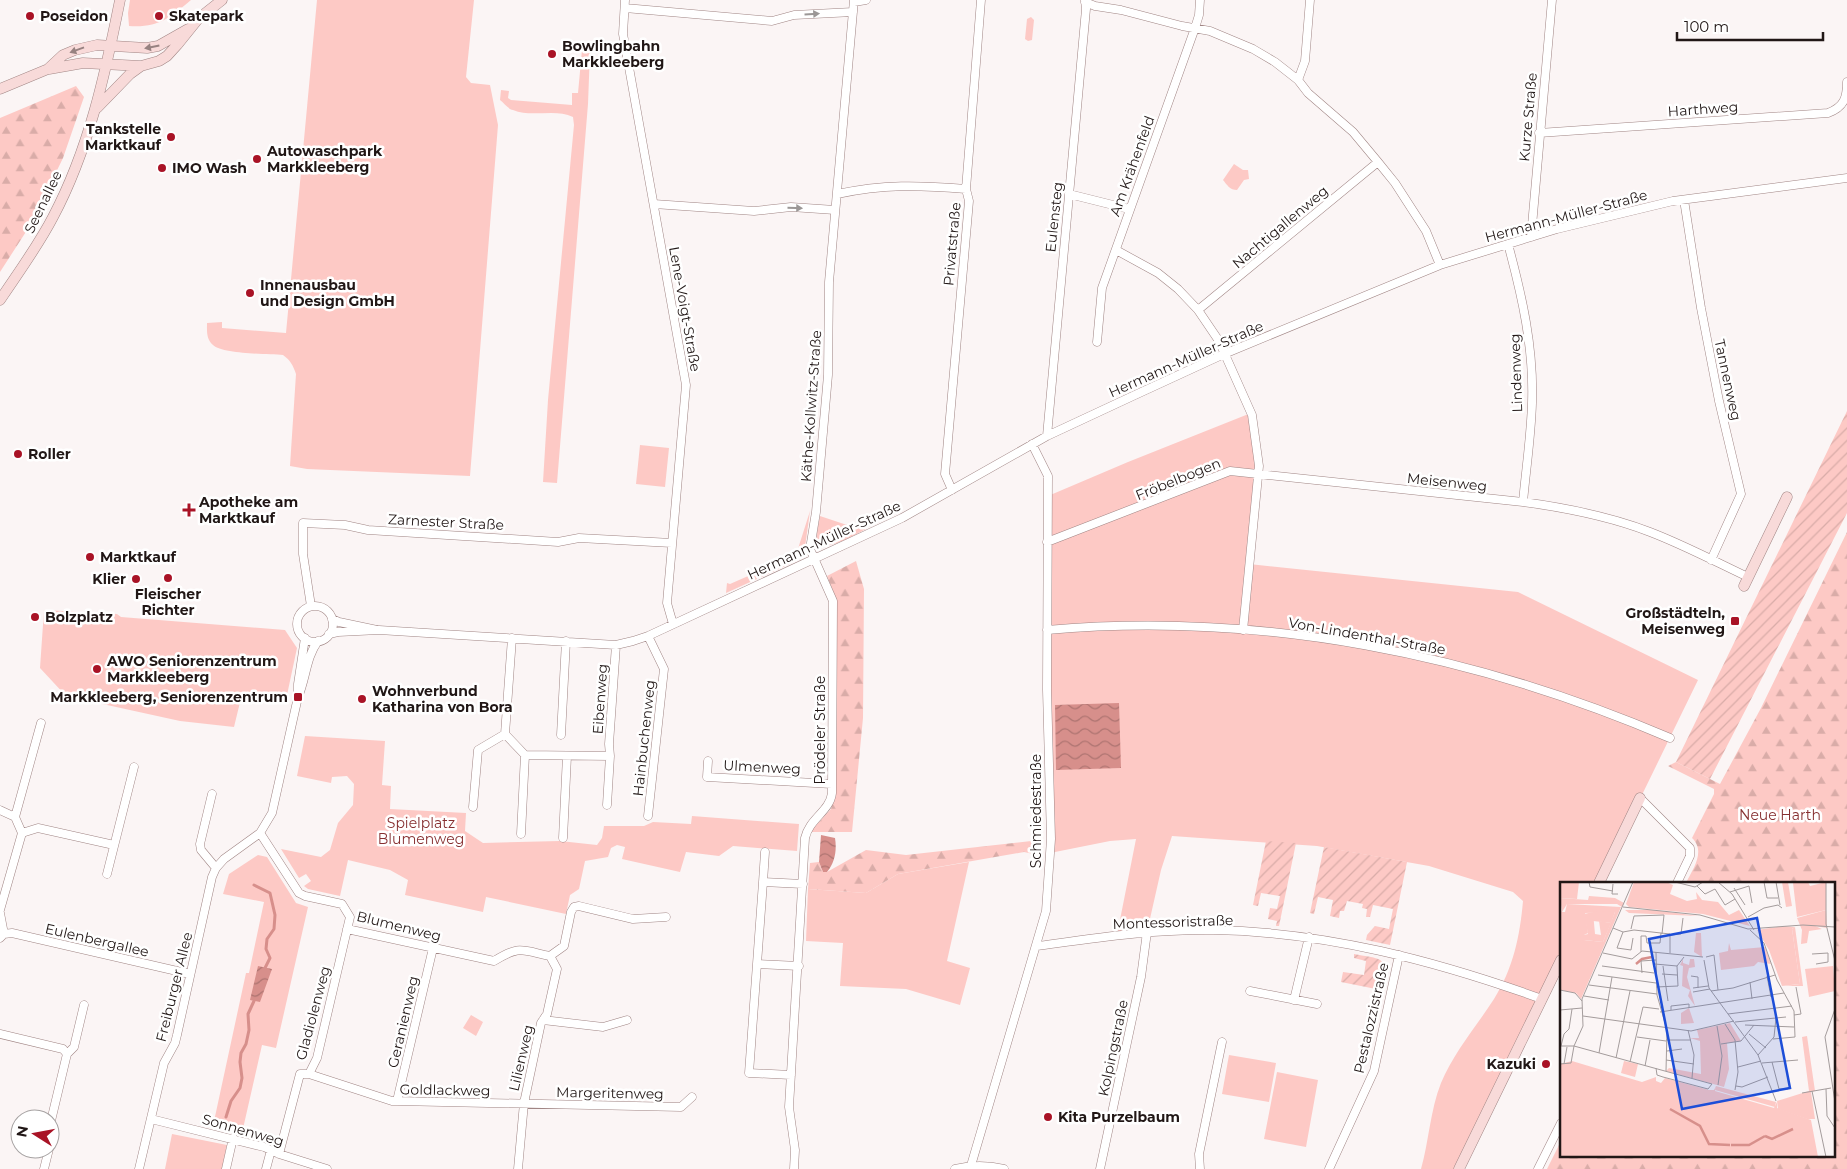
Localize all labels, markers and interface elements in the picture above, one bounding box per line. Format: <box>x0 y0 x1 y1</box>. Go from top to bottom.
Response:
place label: Poseidon <box>40 7 108 25</box>
place label: Skatepark <box>169 7 244 25</box>
one-way arrow <box>804 9 820 17</box>
marker: Poseidon <box>24 10 36 22</box>
marker: Skatepark <box>153 10 165 22</box>
scale bar <box>1677 10 1823 42</box>
text: 100 m <box>1684 17 1729 36</box>
place label: Bowlingbahn Markkleeberg <box>562 37 664 71</box>
one-way arrow <box>143 43 159 51</box>
one-way arrow <box>69 46 84 54</box>
marker: Bowlingbahn Markkleeberg <box>546 48 558 60</box>
street label: Kurze Straße <box>1515 72 1541 162</box>
street label: Harthweg <box>1667 98 1739 120</box>
street label: Am Krähenfeld <box>1106 113 1158 219</box>
place label: Tankstelle Marktkauf <box>85 120 162 154</box>
marker: Tankstelle Marktkauf <box>165 131 177 143</box>
place label: Autowaschpark Markkleeberg <box>266 142 383 176</box>
marker: Autowaschpark Markkleeberg <box>251 153 263 165</box>
place label: IMO Wash <box>172 159 247 177</box>
marker: IMO Wash <box>156 162 168 174</box>
street label: Seenallee <box>20 168 66 236</box>
street label: Eulensteg <box>1041 181 1067 253</box>
street label: Nachtigallenweg <box>1228 182 1332 272</box>
street label: Hermann-Müller-Straße <box>1483 186 1649 246</box>
street label: Privatstraße <box>939 201 965 287</box>
one-way arrow <box>787 204 803 212</box>
street label: Lene-Voigt-Straße <box>665 245 705 373</box>
place label: Innenausbau und Design GmbH <box>260 276 395 310</box>
marker: Innenausbau und Design GmbH <box>244 287 256 299</box>
street label: Hermann-Müller-Straße <box>1106 317 1266 401</box>
street label: Käthe-Kollwitz-Straße <box>797 329 825 483</box>
street label: Lindenweg <box>1506 333 1526 413</box>
street label: Tannenweg <box>1711 338 1745 422</box>
place label: Roller <box>28 445 71 463</box>
marker: Roller <box>12 448 24 460</box>
street label: Fröbelbogen <box>1133 454 1223 504</box>
street label: Meisenweg <box>1406 469 1488 495</box>
place label: Apotheke am Marktkauf <box>198 493 298 527</box>
street label: Hermann-Müller-Straße <box>744 496 904 584</box>
marker: Apotheke am Marktkauf <box>183 504 195 516</box>
street label: Zarnester Straße <box>388 510 504 534</box>
place label: Marktkauf <box>100 548 177 566</box>
marker: Marktkauf <box>84 551 96 563</box>
place label: Klier <box>92 570 126 588</box>
marker: Fleischer Richter <box>162 572 174 584</box>
marker: Klier <box>130 573 142 585</box>
place label: Fleischer Richter <box>135 585 201 619</box>
place label: Großstädteln, Meisenweg <box>1626 604 1725 638</box>
place label: Bolzplatz <box>45 608 113 626</box>
marker: Bolzplatz <box>29 611 41 623</box>
street label: Von-Lindenthal-Straße <box>1287 613 1447 659</box>
marker: Großstädteln, Meisenweg <box>1729 615 1741 627</box>
place label: AWO Seniorenzentrum Markkleeberg <box>106 652 277 686</box>
marker: AWO Seniorenzentrum Markkleeberg <box>91 663 103 675</box>
street label: Eibenweg <box>589 663 611 735</box>
street label: Prödeler Straße <box>811 676 829 784</box>
street label: Hainbuchenweg <box>629 679 659 797</box>
place label: Wohnverbund Katharina von Bora <box>372 682 513 716</box>
place label: Markkleeberg, Seniorenzentrum <box>50 688 288 706</box>
marker: Markkleeberg, Seniorenzentrum <box>292 691 304 703</box>
marker: Wohnverbund Katharina von Bora <box>356 693 368 705</box>
street label: Schmiedestraße <box>1027 754 1045 868</box>
street label: Ulmenweg <box>723 756 801 778</box>
park label: Neue Harth <box>1739 806 1821 824</box>
park label: Spielplatz Blumenweg <box>378 814 464 848</box>
inset map <box>1560 882 1834 1156</box>
street label: Blumenweg <box>355 907 443 945</box>
street label: Montessoristraße <box>1112 911 1234 933</box>
street label: Eulenbergallee <box>43 919 151 961</box>
street label: Freiburger Allee <box>152 930 196 1044</box>
street label: Pestalozzistraße <box>1350 961 1392 1075</box>
street label: Gladiolenweg <box>292 964 334 1062</box>
street label: Geranienweg <box>384 974 422 1070</box>
street label: Kolpingstraße <box>1094 998 1132 1098</box>
street label: Lilienweg <box>505 1023 537 1093</box>
place label: Kazuki <box>1487 1055 1536 1073</box>
marker: Kazuki <box>1540 1058 1552 1070</box>
street label: Goldlackweg <box>399 1080 491 1100</box>
street label: Margeritenweg <box>556 1083 664 1103</box>
place label: Kita Purzelbaum <box>1058 1108 1180 1126</box>
north arrow <box>10 1109 60 1159</box>
street label: Sonnenweg <box>200 1110 286 1150</box>
marker: Kita Purzelbaum <box>1042 1111 1054 1123</box>
text: N <box>12 1124 32 1139</box>

